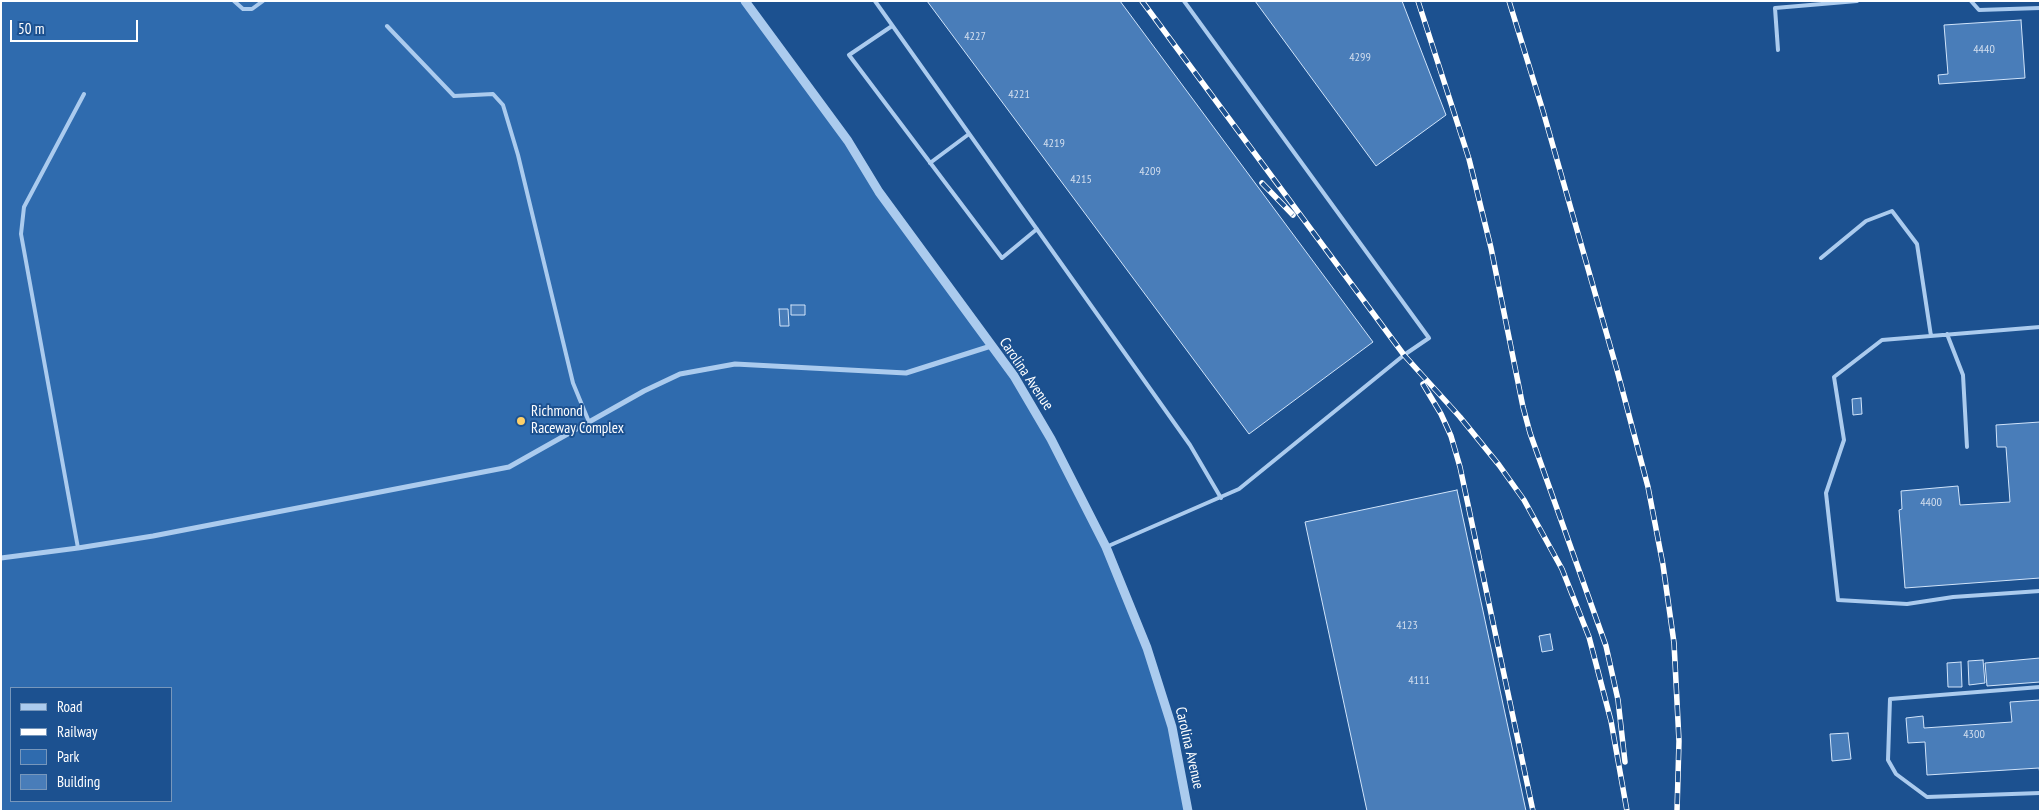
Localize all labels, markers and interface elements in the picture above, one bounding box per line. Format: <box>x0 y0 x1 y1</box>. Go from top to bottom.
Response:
scale bar <box>12 10 140 42</box>
text: 50 m <box>18 19 44 38</box>
house number: 4227 <box>964 30 986 44</box>
house number: 4440 <box>1973 43 1995 57</box>
house number: 4299 <box>1349 51 1371 65</box>
house number: 4221 <box>1008 88 1030 102</box>
house number: 4219 <box>1043 137 1065 151</box>
house number: 4209 <box>1139 165 1161 179</box>
house number: 4215 <box>1070 173 1092 187</box>
street label: Carolina Avenue <box>995 334 1057 414</box>
place label: Richmond Raceway Complex <box>531 403 624 438</box>
marker: Richmond Raceway Complex <box>515 415 527 427</box>
house number: 4400 <box>1920 496 1942 510</box>
house number: 4123 <box>1396 619 1418 633</box>
house number: 4111 <box>1408 674 1430 688</box>
legend <box>10 687 172 802</box>
text: Road <box>57 697 83 716</box>
street label: Carolina Avenue <box>1171 705 1207 791</box>
text: Railway <box>57 722 97 741</box>
house number: 4300 <box>1963 728 1985 742</box>
text: Park <box>57 747 79 766</box>
text: Building <box>57 772 100 791</box>

